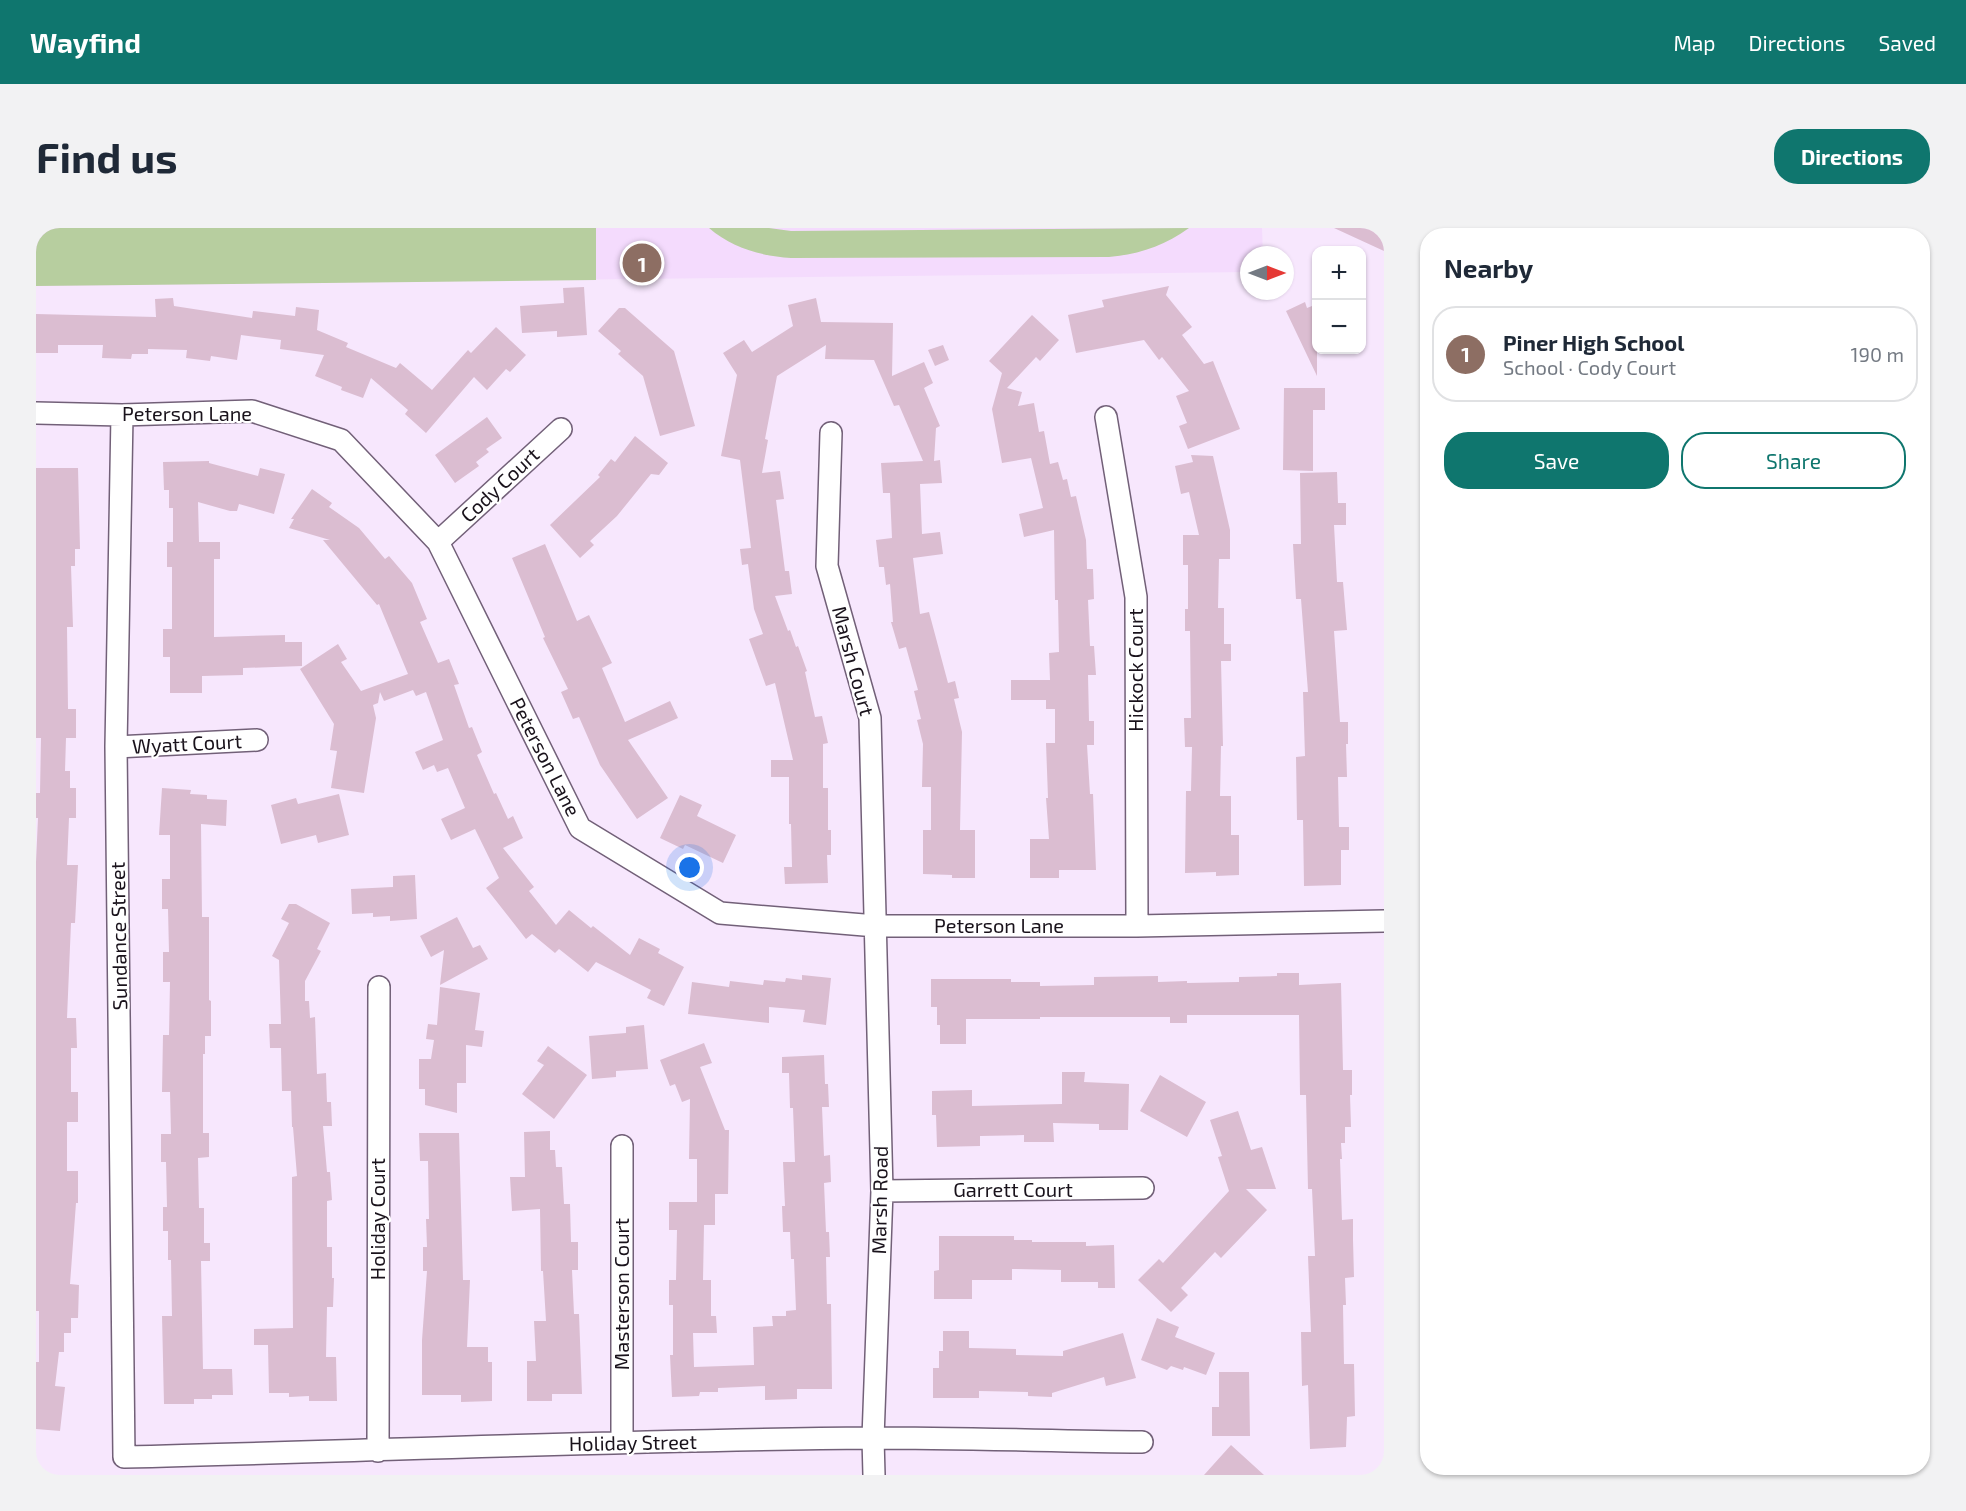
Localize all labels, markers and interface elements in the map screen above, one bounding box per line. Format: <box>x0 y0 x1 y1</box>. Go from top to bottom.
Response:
text: Wayfind <box>30 25 141 59</box>
text: Map <box>1673 30 1716 55</box>
text: Directions <box>1749 30 1845 55</box>
text: Saved <box>1878 30 1936 55</box>
button: Directions <box>1774 129 1930 184</box>
text: Find us <box>36 131 178 181</box>
pin: 1 <box>622 240 662 285</box>
north arrow <box>1240 246 1294 300</box>
map controls <box>1312 246 1366 354</box>
button: + <box>1312 246 1366 300</box>
text: Nearby <box>1444 252 1533 283</box>
button: − <box>1312 300 1366 354</box>
text: Piner High School <box>1503 329 1685 355</box>
text: 1 <box>1461 342 1470 366</box>
text: 190 m <box>1851 342 1904 366</box>
text: School · Cody Court <box>1503 355 1676 379</box>
street label: Peterson Lane <box>122 401 252 425</box>
button: Save <box>1444 432 1669 489</box>
button: Share <box>1681 432 1906 489</box>
street label: Cody Court <box>455 442 544 527</box>
street label: Marsh Court <box>828 603 880 719</box>
street label: Hickock Court <box>1123 608 1147 732</box>
street label: Peterson Lane <box>506 693 586 820</box>
street label: Wyatt Court <box>131 728 243 758</box>
your location <box>675 853 704 882</box>
street label: Sundance Street <box>105 861 131 1011</box>
street label: Peterson Lane <box>934 913 1064 937</box>
street label: Marsh Road <box>866 1145 892 1255</box>
street label: Holiday Court <box>365 1157 389 1280</box>
street label: Garrett Court <box>953 1177 1073 1201</box>
street label: Masterson Court <box>609 1217 633 1370</box>
street label: Holiday Street <box>569 1429 698 1455</box>

